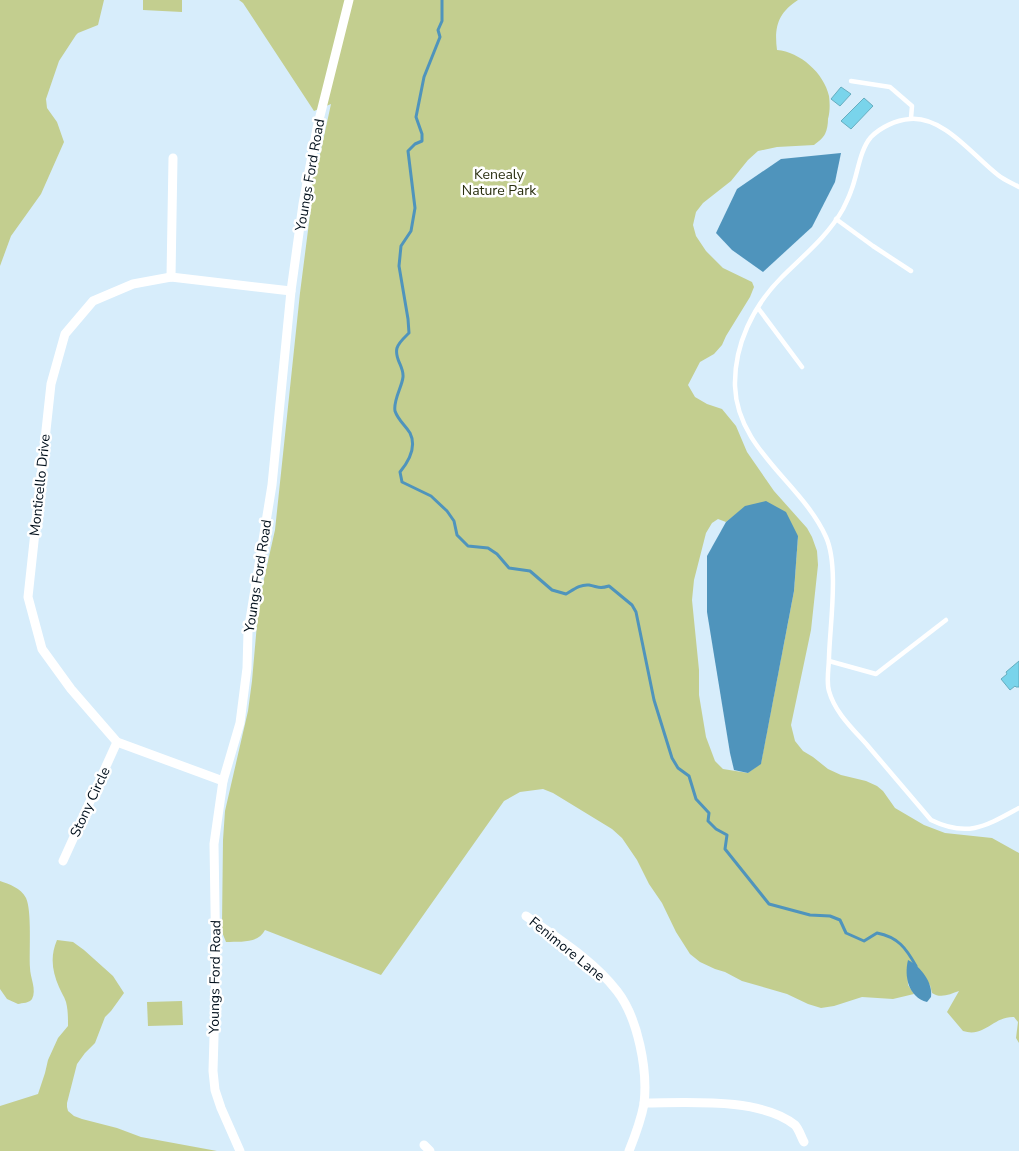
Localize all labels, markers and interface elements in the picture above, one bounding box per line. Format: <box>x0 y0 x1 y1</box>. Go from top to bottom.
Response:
street label: Youngs Ford Road <box>291 117 329 234</box>
park label: Kenealy Nature Park <box>462 165 537 200</box>
street label: Monticello Drive <box>25 433 55 537</box>
street label: Youngs Ford Road <box>240 518 276 635</box>
street label: Stony Circle <box>65 764 115 840</box>
street label: Fenimore Lane <box>525 913 609 985</box>
street label: Youngs Ford Road <box>204 920 225 1035</box>

